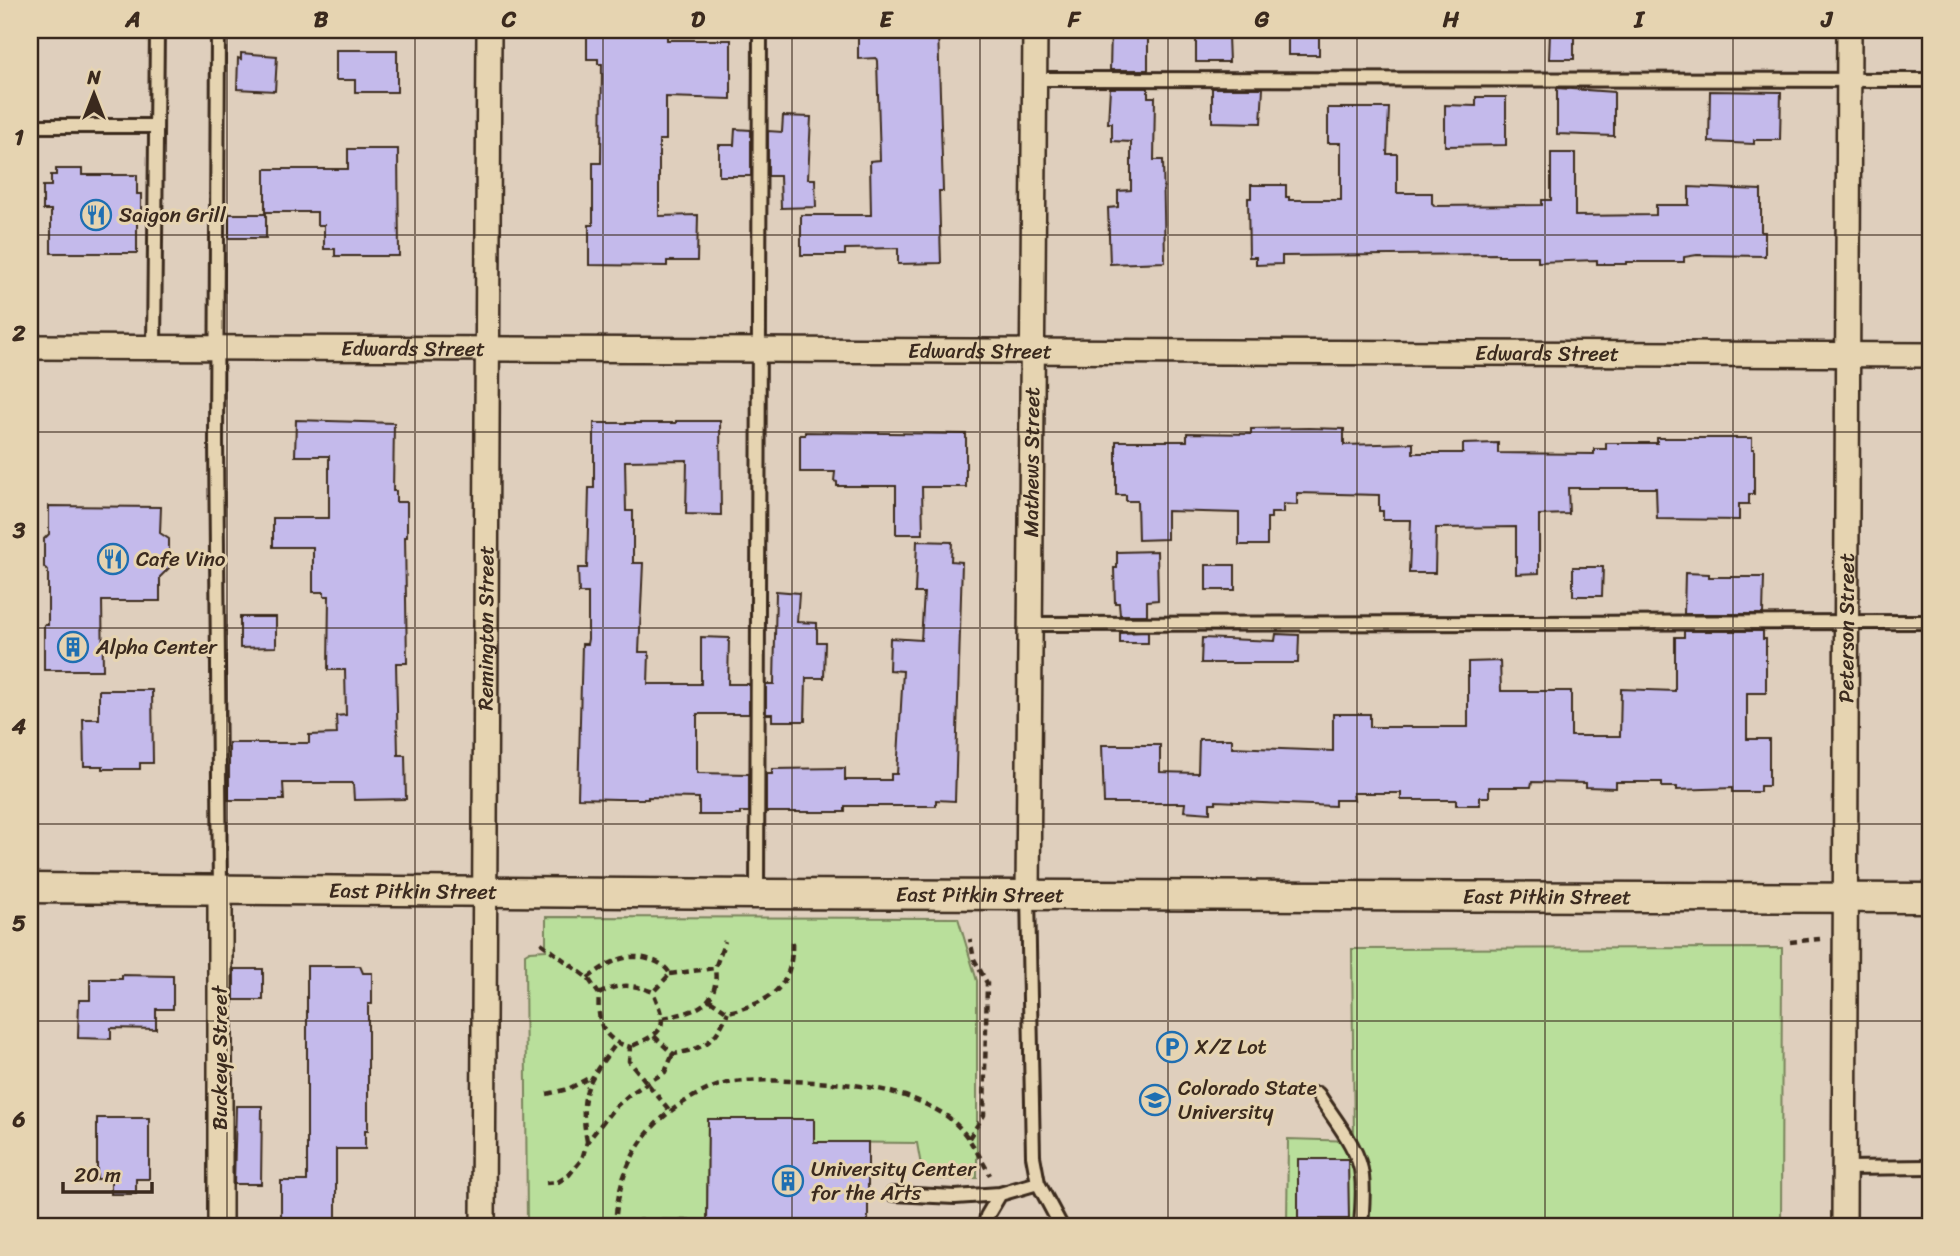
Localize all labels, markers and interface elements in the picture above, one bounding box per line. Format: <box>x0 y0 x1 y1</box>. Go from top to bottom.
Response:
text: A <box>124 0 141 40</box>
text: B <box>314 0 329 40</box>
text: C <box>501 0 517 40</box>
text: D <box>691 0 706 40</box>
text: E <box>880 0 895 40</box>
text: F <box>1067 0 1082 40</box>
text: G <box>1254 0 1270 40</box>
text: H <box>1442 0 1460 40</box>
text: I <box>1633 0 1645 40</box>
text: J <box>1820 0 1834 40</box>
north arrow <box>60 60 130 130</box>
text: N <box>86 61 101 94</box>
text: 1 <box>14 117 24 158</box>
place label: Saigon Grill <box>119 196 227 234</box>
restaurant icon: Saigon Grill <box>79 198 113 232</box>
text: 2 <box>11 313 26 354</box>
street label: Edwards Street <box>341 329 485 368</box>
street label: Edwards Street <box>908 332 1052 370</box>
street label: Edwards Street <box>1475 334 1619 373</box>
street label: Mathews Street <box>1012 387 1051 537</box>
text: 3 <box>12 510 26 551</box>
place label: Cafe Vino <box>136 540 226 578</box>
restaurant icon: Cafe Vino <box>96 542 130 576</box>
street label: Remington Street <box>467 545 505 711</box>
street label: Peterson Street <box>1827 553 1866 703</box>
place label: Alpha Center <box>95 628 218 666</box>
building icon: Alpha Center <box>56 630 90 664</box>
text: 4 <box>11 706 27 747</box>
street label: East Pitkin Street <box>329 871 497 911</box>
street label: East Pitkin Street <box>896 875 1064 914</box>
street label: East Pitkin Street <box>1463 877 1631 916</box>
text: 5 <box>12 903 26 944</box>
street label: Buckeye Street <box>201 984 239 1130</box>
place label: X/Z Lot <box>1194 1028 1267 1066</box>
parking icon: X/Z Lot <box>1155 1030 1189 1064</box>
place label: Colorado State University <box>1178 1069 1317 1131</box>
school or university icon: Colorado State University <box>1138 1083 1172 1117</box>
text: 6 <box>11 1099 26 1140</box>
place label: University Center for the Arts <box>811 1150 977 1212</box>
scale bar <box>63 1151 152 1195</box>
text: 20 m <box>74 1156 121 1194</box>
building icon: University Center for the Arts <box>771 1164 805 1198</box>

